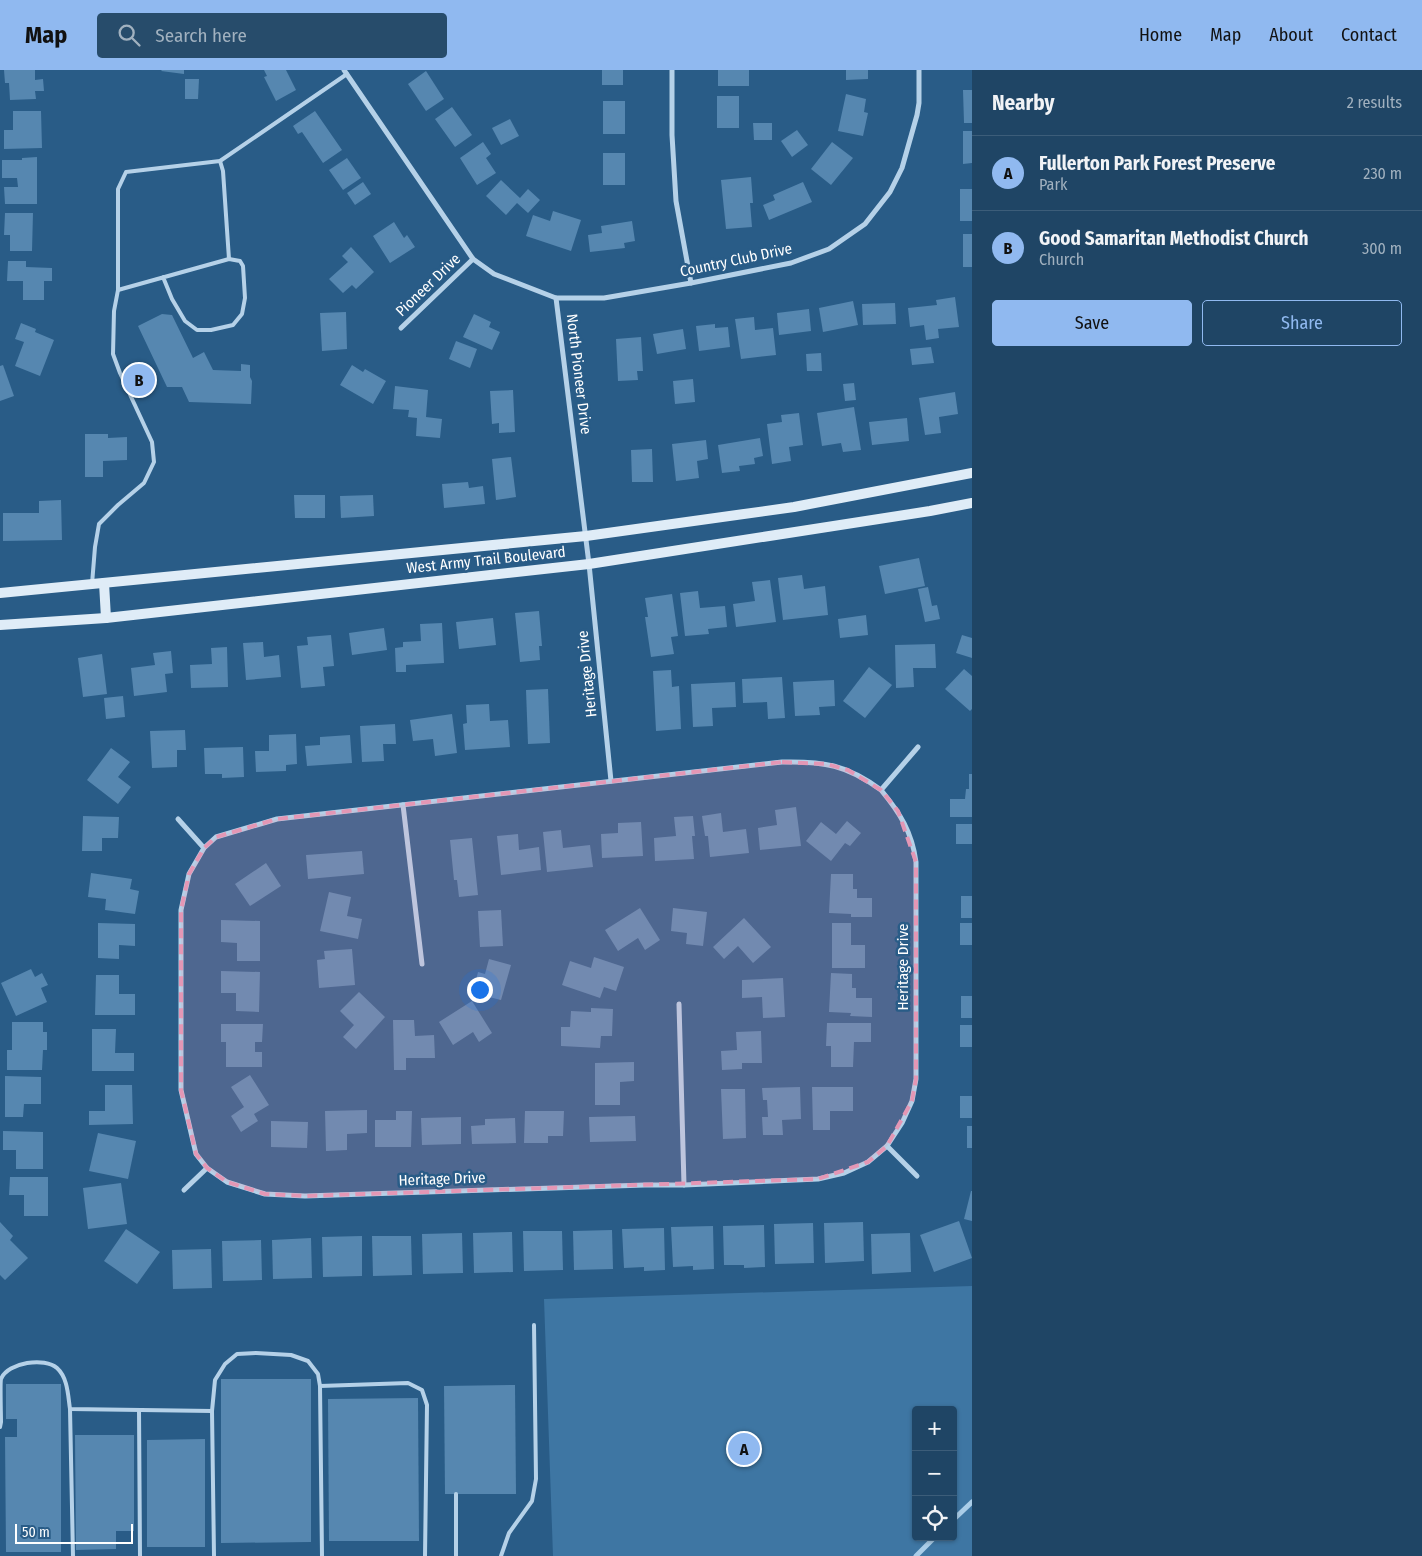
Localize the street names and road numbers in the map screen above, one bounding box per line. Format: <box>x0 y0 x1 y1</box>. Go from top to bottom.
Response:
street label: Country Club Drive <box>678 239 794 281</box>
street label: Pioneer Drive <box>392 250 464 320</box>
street label: North Pioneer Drive <box>563 313 595 435</box>
street label: West Army Trail Boulevard <box>406 543 566 577</box>
street label: Heritage Drive <box>574 630 600 718</box>
street label: Heritage Drive <box>894 923 912 1011</box>
street label: Heritage Drive <box>398 1168 486 1190</box>

